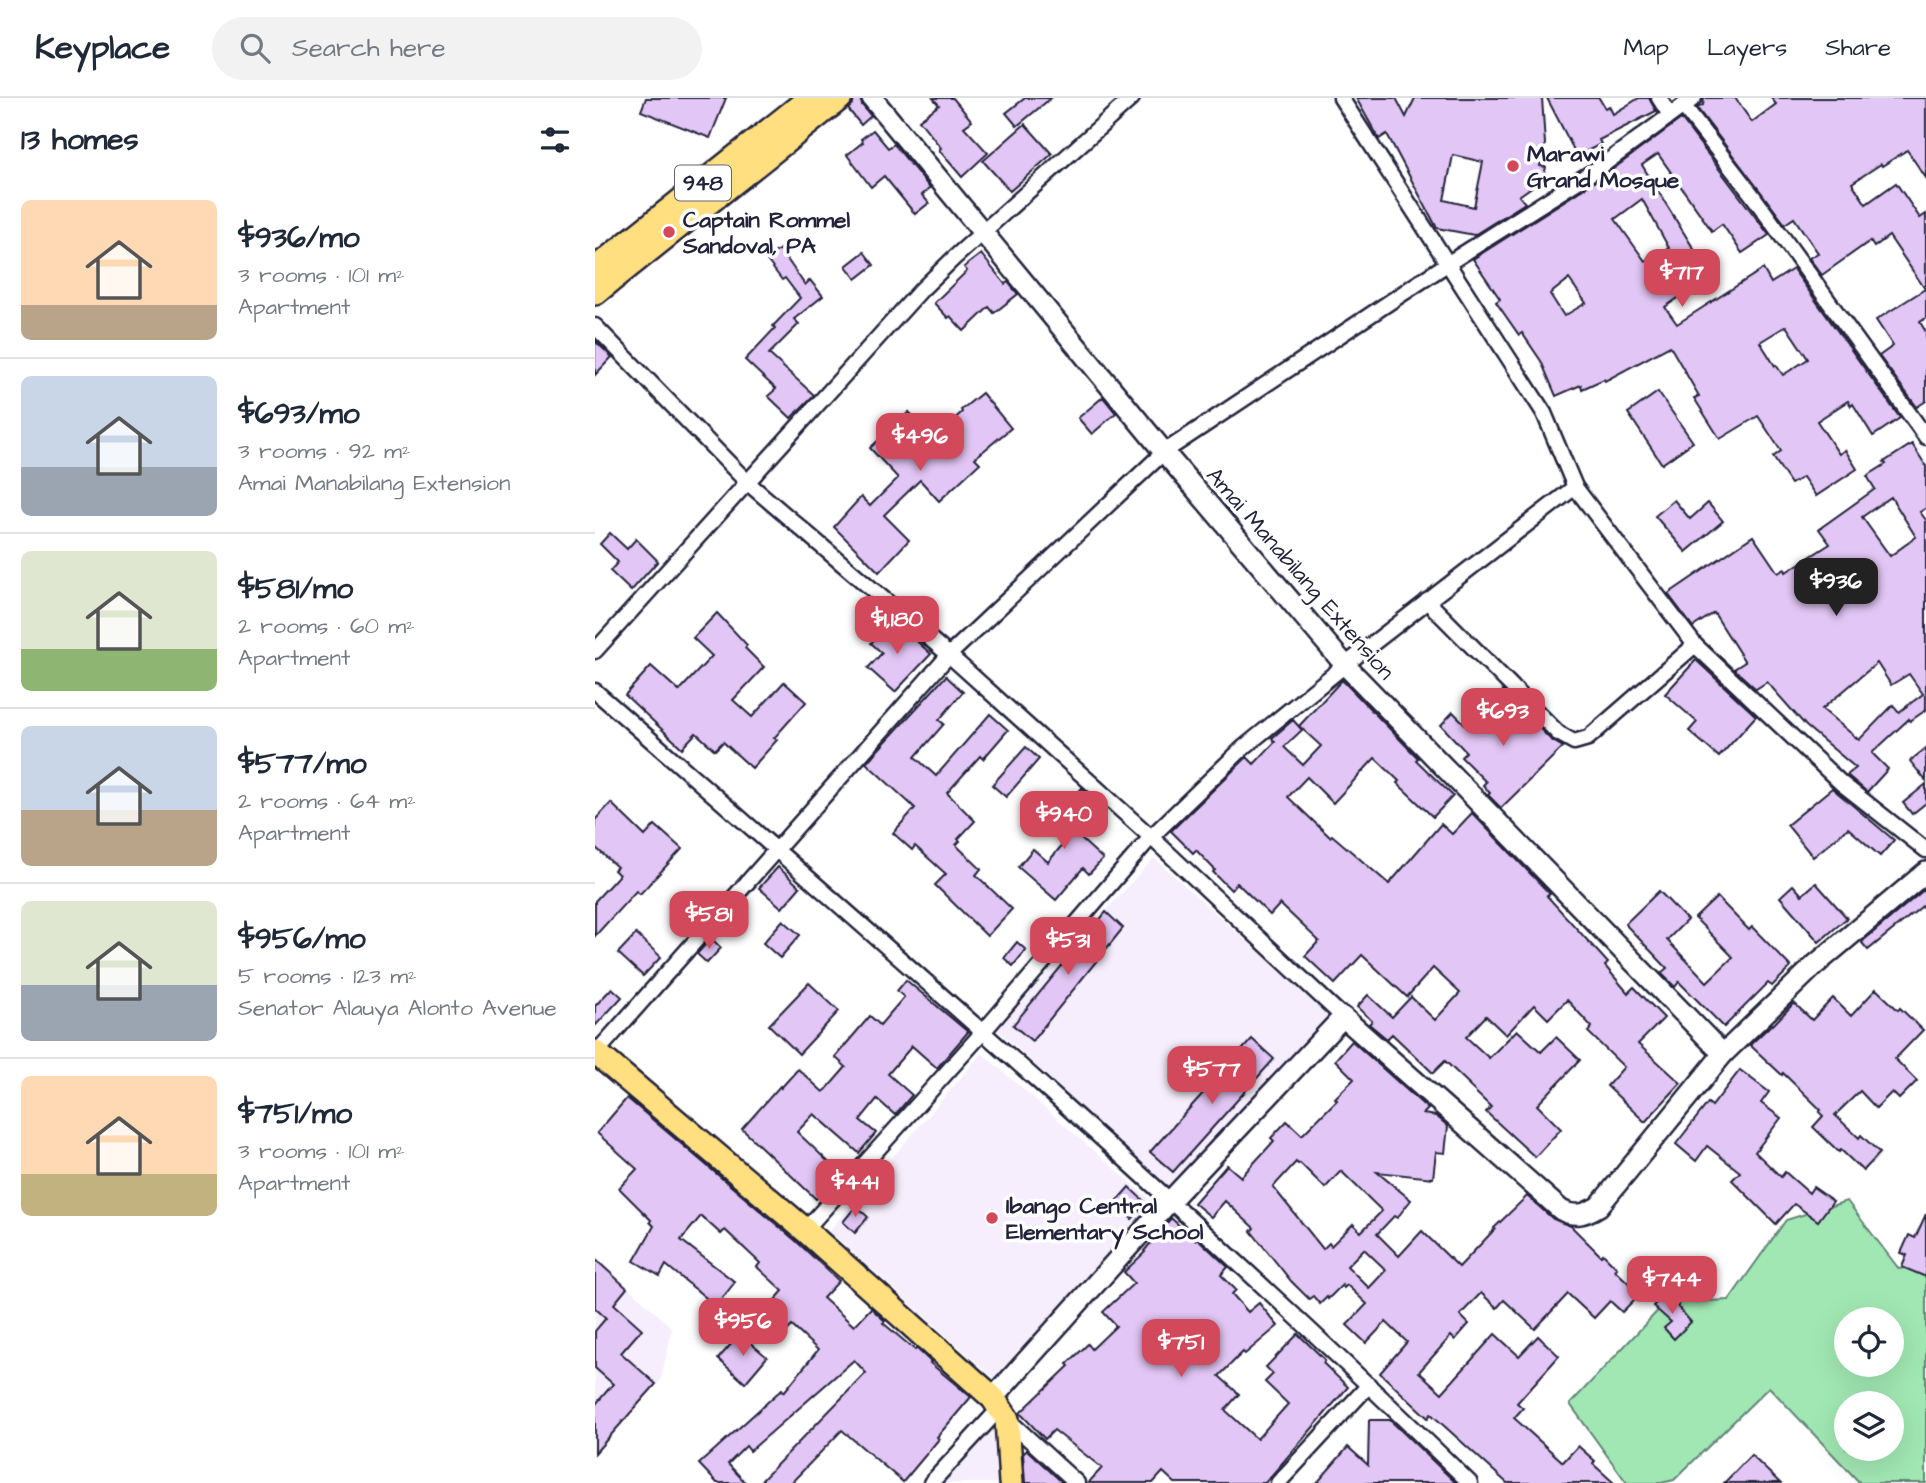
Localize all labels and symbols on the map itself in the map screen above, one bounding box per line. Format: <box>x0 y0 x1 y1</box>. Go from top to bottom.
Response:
place label: Marawi Grand Mosque <box>1527 138 1680 196</box>
marker: Marawi Grand Mosque <box>1505 158 1521 174</box>
road number: 948 <box>675 166 731 200</box>
place label: Captain Rommel Sandoval, PA <box>682 204 851 262</box>
marker: Captain Rommel Sandoval, PA <box>661 224 677 240</box>
pin: $717 <box>1641 250 1723 309</box>
pin: $496 <box>879 414 961 473</box>
street label: Amai Manabilang Extension <box>1198 460 1402 688</box>
pin: $936 <box>1795 559 1877 618</box>
pin: $1,180 <box>840 596 954 656</box>
pin: $693 <box>1462 688 1544 748</box>
pin: $940 <box>1023 792 1105 851</box>
pin: $581 <box>668 892 750 951</box>
pin: $531 <box>1027 918 1109 977</box>
pin: $577 <box>1171 1046 1253 1106</box>
pin: $441 <box>814 1160 896 1219</box>
place label: Ibango Central Elementary School <box>1006 1190 1204 1250</box>
marker: Ibango Central Elementary School <box>984 1210 1000 1226</box>
pin: $744 <box>1631 1256 1713 1316</box>
pin: $956 <box>702 1298 784 1358</box>
pin: $751 <box>1140 1320 1222 1379</box>

